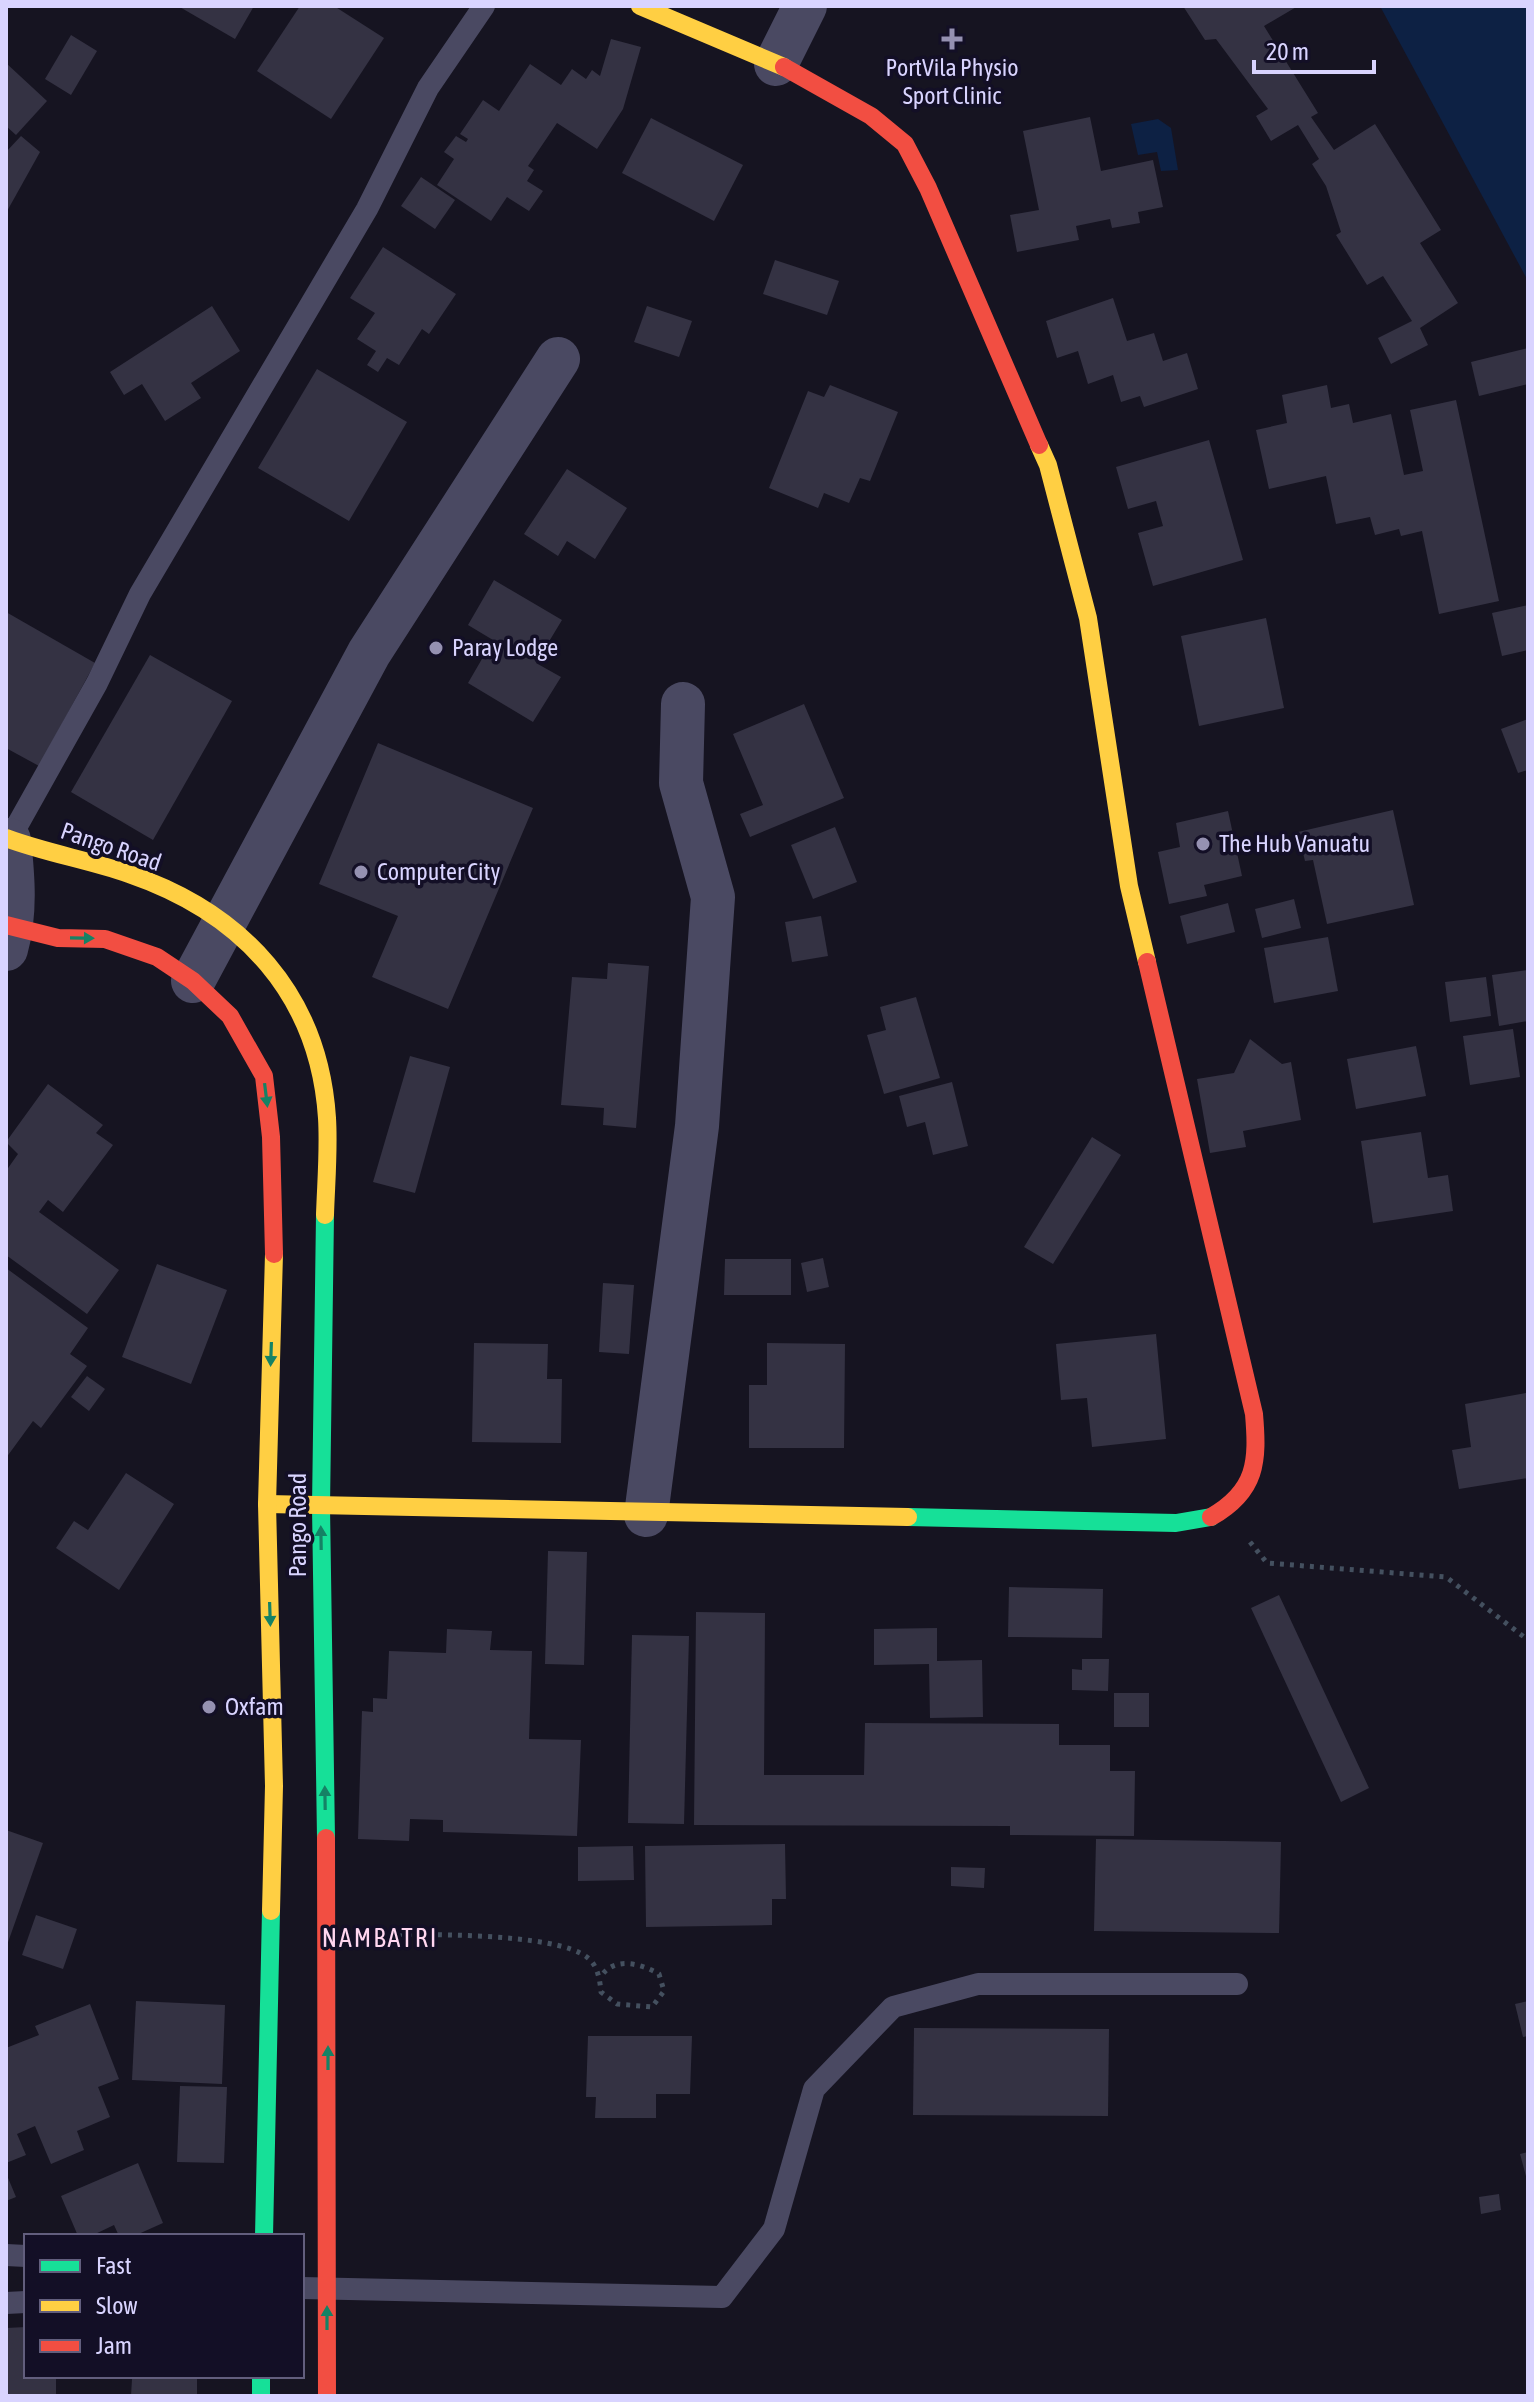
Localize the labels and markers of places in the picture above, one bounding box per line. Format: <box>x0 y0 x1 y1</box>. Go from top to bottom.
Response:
marker: PortVila Physio Sport Clinic <box>941 28 963 50</box>
place label: PortVila Physio Sport Clinic <box>885 54 1019 109</box>
place label: Paray Lodge <box>452 634 558 661</box>
marker: Paray Lodge <box>427 639 445 657</box>
place label: The Hub Vanuatu <box>1219 830 1370 857</box>
marker: The Hub Vanuatu <box>1194 835 1212 853</box>
place label: Computer City <box>377 858 500 885</box>
marker: Computer City <box>352 863 370 881</box>
place label: Oxfam <box>225 1693 284 1720</box>
marker: Oxfam <box>200 1698 218 1716</box>

